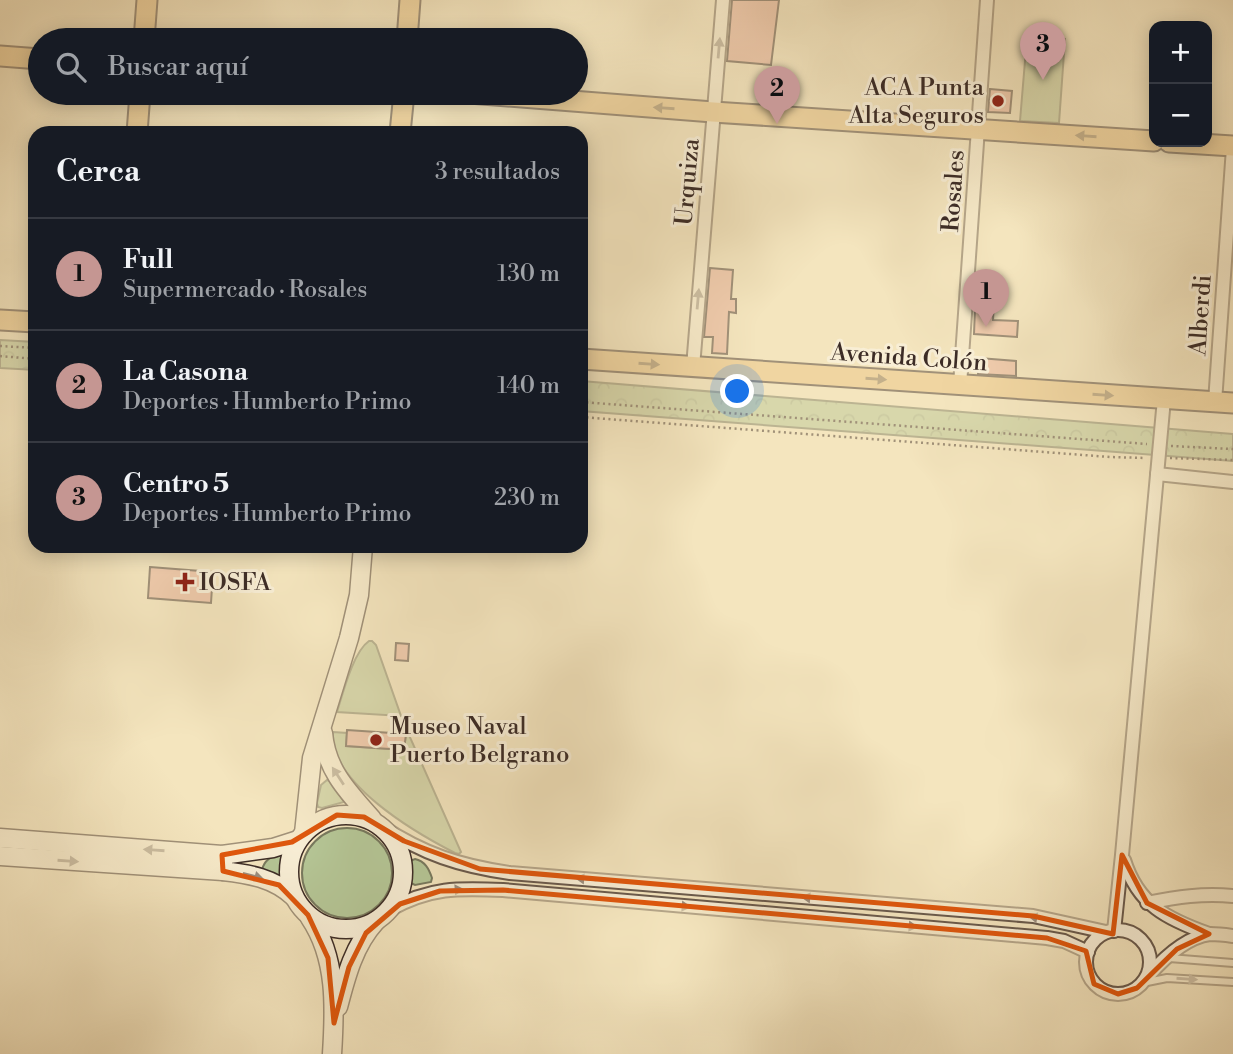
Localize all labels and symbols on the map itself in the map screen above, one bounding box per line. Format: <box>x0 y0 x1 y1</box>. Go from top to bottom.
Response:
pin: 3 <box>1020 22 1066 80</box>
one-way arrow <box>714 36 725 58</box>
pin: 2 <box>754 66 800 124</box>
place label: ACA Punta Alta Seguros <box>847 73 985 131</box>
marker: ACA Punta Alta Seguros <box>990 93 1006 109</box>
one-way arrow <box>652 102 674 113</box>
one-way arrow <box>1075 131 1097 142</box>
street label: Urquiza <box>669 136 707 227</box>
street label: Rosales <box>936 149 972 233</box>
pin: 1 <box>963 269 1009 327</box>
street label: Alberdi <box>1183 274 1219 358</box>
one-way arrow <box>693 288 704 310</box>
street label: Avenida Colón <box>829 337 988 378</box>
one-way arrow <box>638 359 660 370</box>
your location <box>720 374 754 408</box>
one-way arrow <box>865 374 887 385</box>
one-way arrow <box>1092 389 1114 400</box>
place label: IOSFA <box>199 568 271 598</box>
marker: IOSFA <box>177 574 193 590</box>
place label: Museo Naval Puerto Belgrano <box>390 712 569 770</box>
marker: Museo Naval Puerto Belgrano <box>368 732 384 748</box>
one-way arrow <box>331 766 344 786</box>
one-way arrow <box>143 844 165 855</box>
one-way arrow <box>57 856 79 867</box>
one-way arrow <box>243 871 265 882</box>
one-way arrow <box>574 873 596 884</box>
one-way arrow <box>442 884 464 895</box>
one-way arrow <box>801 892 823 903</box>
one-way arrow <box>669 901 691 912</box>
one-way arrow <box>1028 912 1050 923</box>
one-way arrow <box>896 921 918 932</box>
one-way arrow <box>1177 974 1199 985</box>

